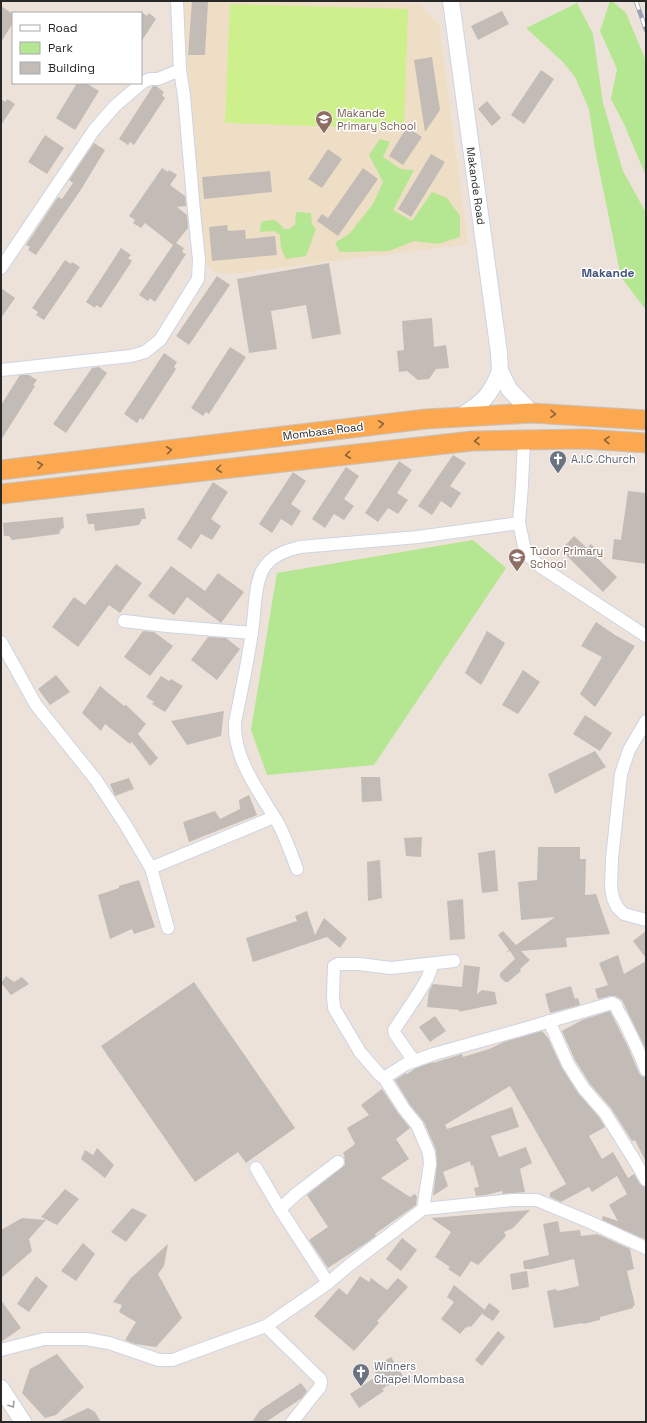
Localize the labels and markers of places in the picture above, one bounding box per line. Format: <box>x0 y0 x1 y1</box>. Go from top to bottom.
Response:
place label: Makande Primary School <box>337 106 416 133</box>
school or university icon: Makande Primary School <box>314 109 334 134</box>
church icon: A.I.C .Church <box>548 449 568 474</box>
place label: A.I.C .Church <box>571 452 636 466</box>
place label: Tudor Primary School <box>530 544 603 571</box>
school or university icon: Tudor Primary School <box>507 547 527 572</box>
place label: Winners Chapel Mombasa <box>374 1359 465 1386</box>
church icon: Winners Chapel Mombasa <box>351 1362 371 1387</box>

